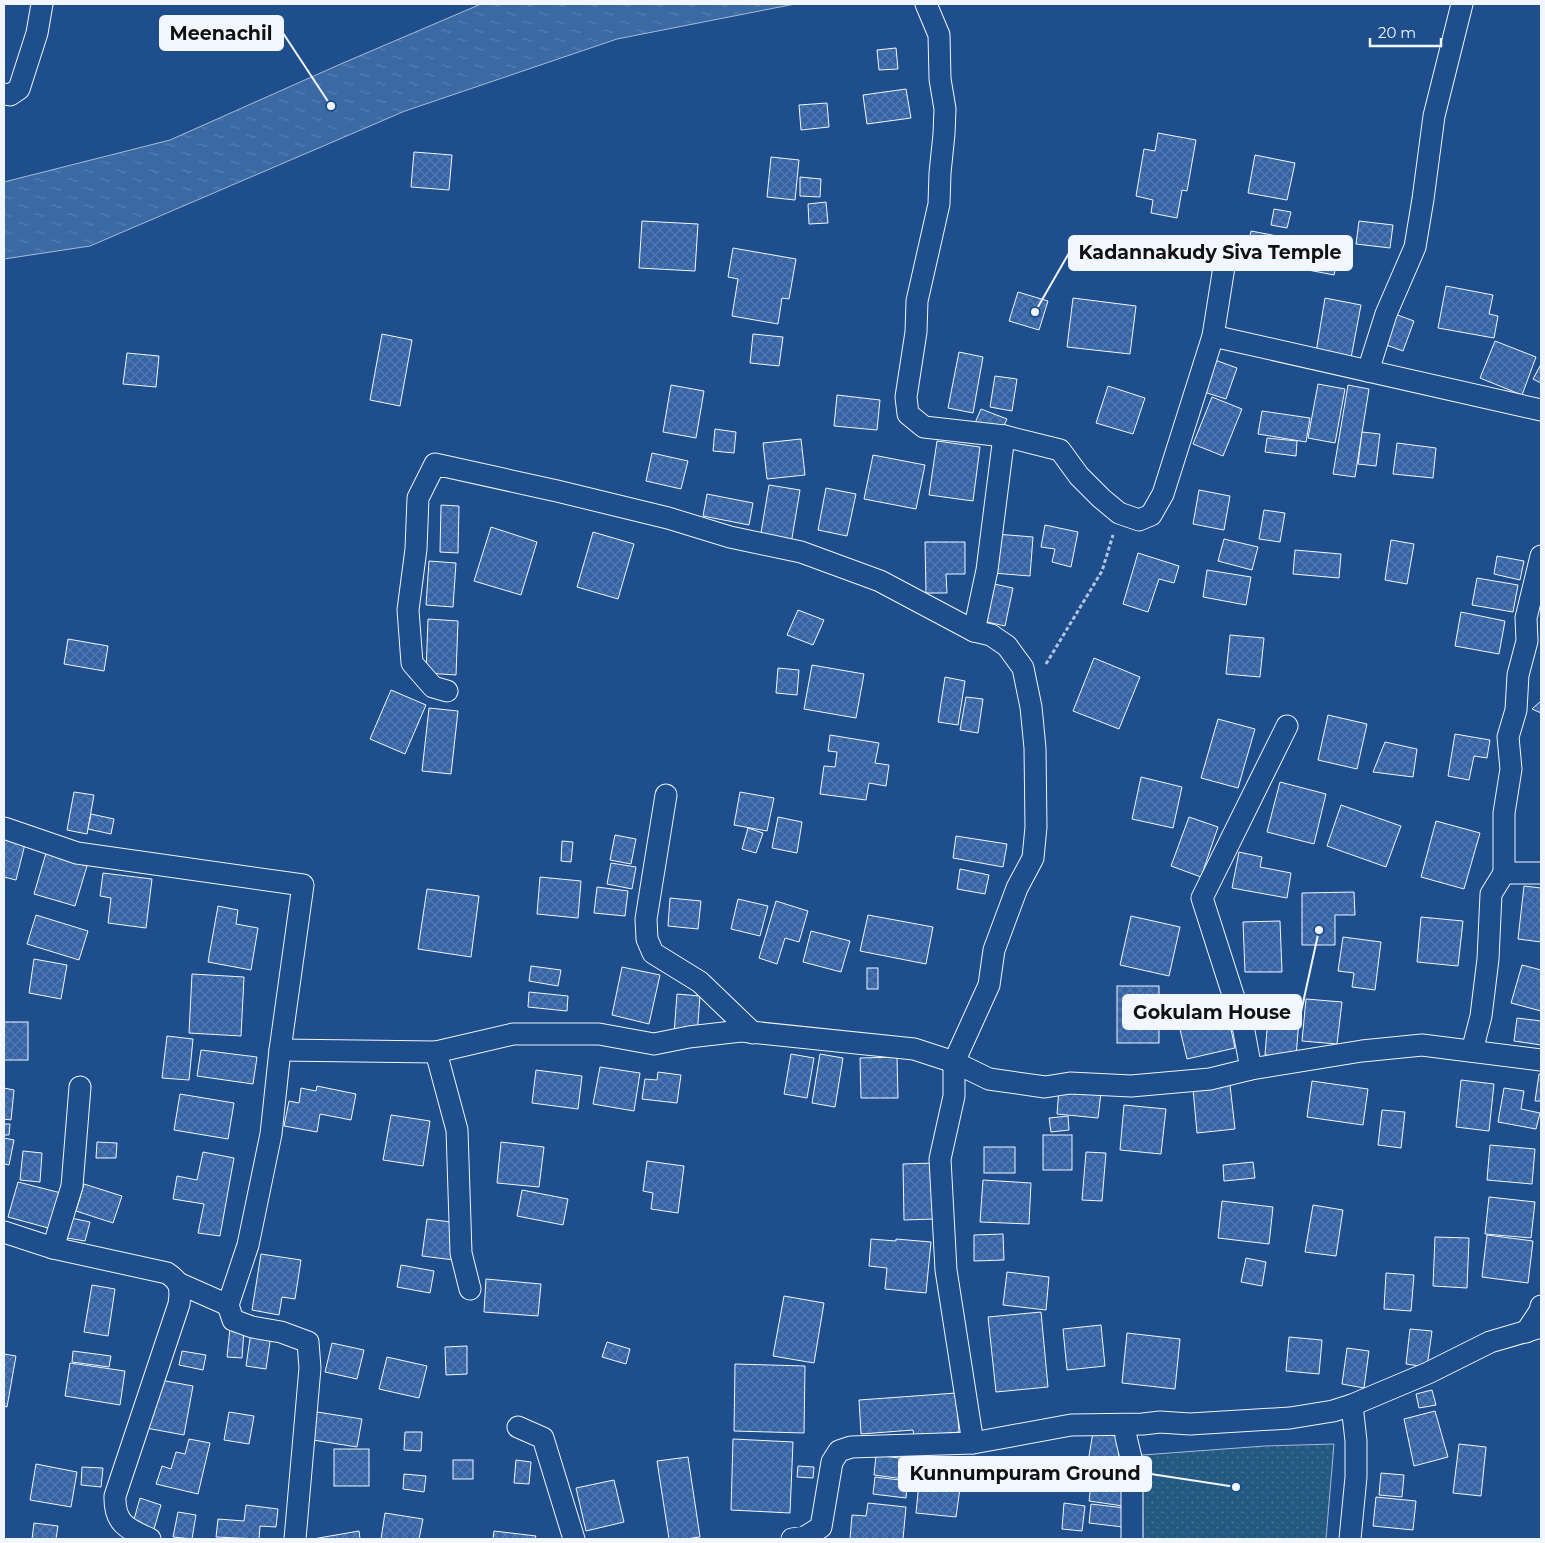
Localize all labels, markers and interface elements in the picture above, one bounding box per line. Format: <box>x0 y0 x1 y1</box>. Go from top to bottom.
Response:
scale bar <box>1370 15 1441 47</box>
callout: Meenachil <box>160 16 283 50</box>
text: Meenachil <box>170 22 272 45</box>
text: 20 m <box>1378 23 1416 42</box>
callout: Kadannakudy Siva Temple <box>1069 236 1352 270</box>
text: Kadannakudy Siva Temple <box>1079 241 1341 264</box>
callout: Gokulam House <box>1123 995 1301 1029</box>
text: Gokulam House <box>1133 1001 1291 1024</box>
callout: Kunnumpuram Ground <box>899 1457 1151 1491</box>
text: Kunnumpuram Ground <box>909 1462 1141 1485</box>

